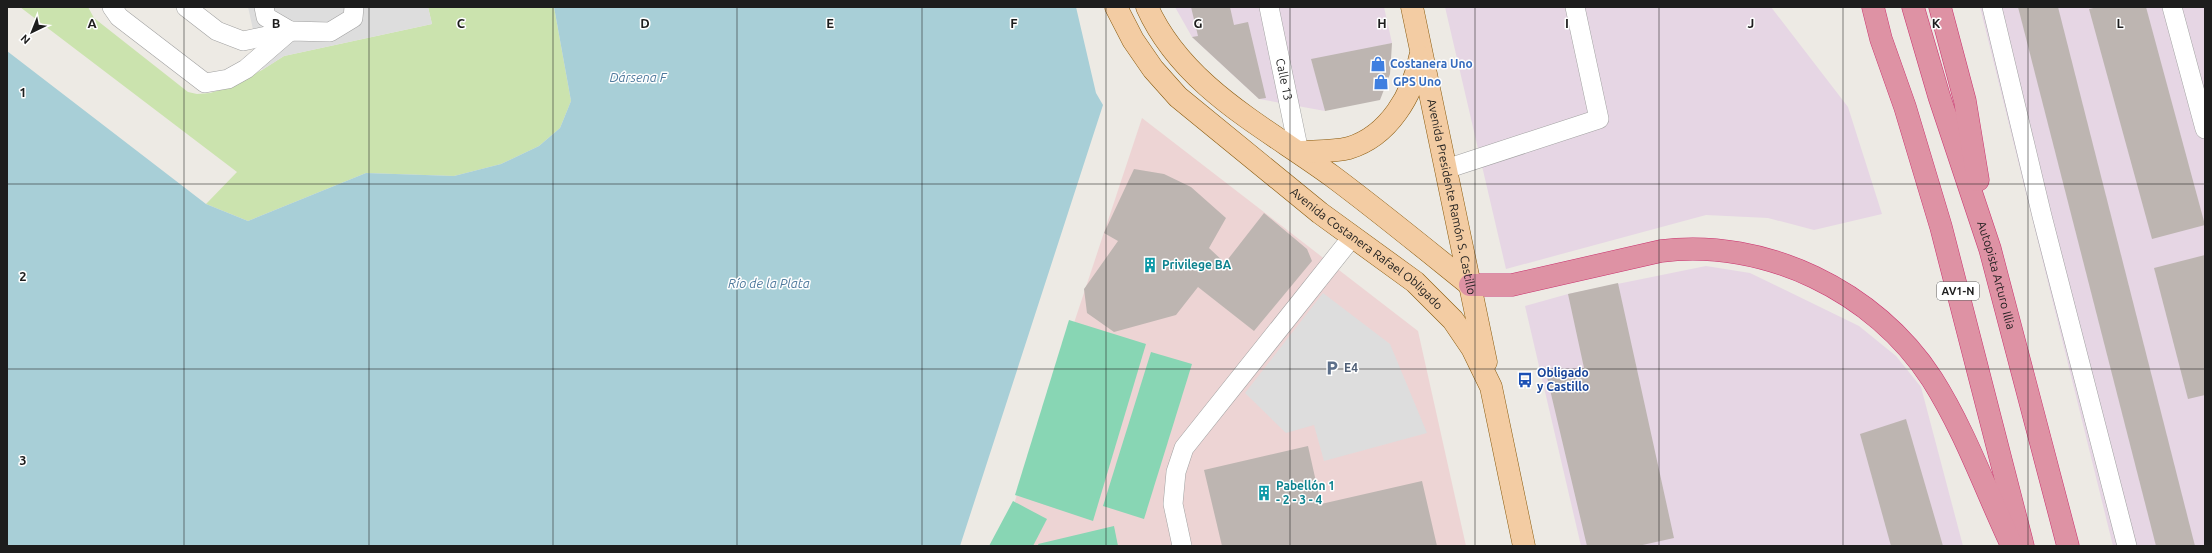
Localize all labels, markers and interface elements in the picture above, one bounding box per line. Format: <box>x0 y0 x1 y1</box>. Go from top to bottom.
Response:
north arrow <box>12 12 52 52</box>
text: A <box>87 16 97 30</box>
text: B <box>272 16 281 30</box>
text: C <box>457 16 466 30</box>
text: D <box>640 16 650 30</box>
text: E <box>826 16 834 30</box>
text: F <box>1010 16 1018 30</box>
text: G <box>1194 16 1203 30</box>
text: H <box>1377 16 1387 30</box>
text: I <box>1565 16 1569 30</box>
text: J <box>1748 16 1754 30</box>
text: K <box>1932 16 1941 30</box>
text: L <box>2116 16 2124 30</box>
text: N <box>18 32 32 47</box>
shop icon: Costanera Uno <box>1369 55 1387 73</box>
street label: Calle 13 <box>1274 57 1295 102</box>
place label: Costanera Uno <box>1390 57 1473 70</box>
water label: Dársena F <box>609 70 668 84</box>
shop icon: GPS Uno <box>1372 73 1390 91</box>
place label: GPS Uno <box>1393 75 1441 88</box>
text: 1 <box>19 85 27 99</box>
street label: Avenida Presidente Ramón S. Castillo <box>1425 98 1479 296</box>
street label: Avenida Costanera Rafael Obligado <box>1288 185 1446 312</box>
street label: Autopista Arturo Illia <box>1975 219 2018 331</box>
building icon: Privilege BA <box>1141 256 1159 274</box>
place label: Privilege BA <box>1162 258 1232 271</box>
text: 2 <box>19 269 27 283</box>
water label: Río de la Plata <box>728 276 810 290</box>
road number: AV1-N <box>1937 282 1979 300</box>
parking icon: E4 <box>1323 359 1341 377</box>
place label: E4 <box>1344 361 1358 374</box>
place label: Obligado y Castillo <box>1537 366 1589 393</box>
bus stop icon: Obligado y Castillo <box>1516 371 1534 389</box>
text: 3 <box>19 453 27 467</box>
place label: Pabellón 1 - 2 - 3 - 4 <box>1276 479 1335 506</box>
building icon: Pabellón 1 - 2 - 3 - 4 <box>1255 484 1273 502</box>

